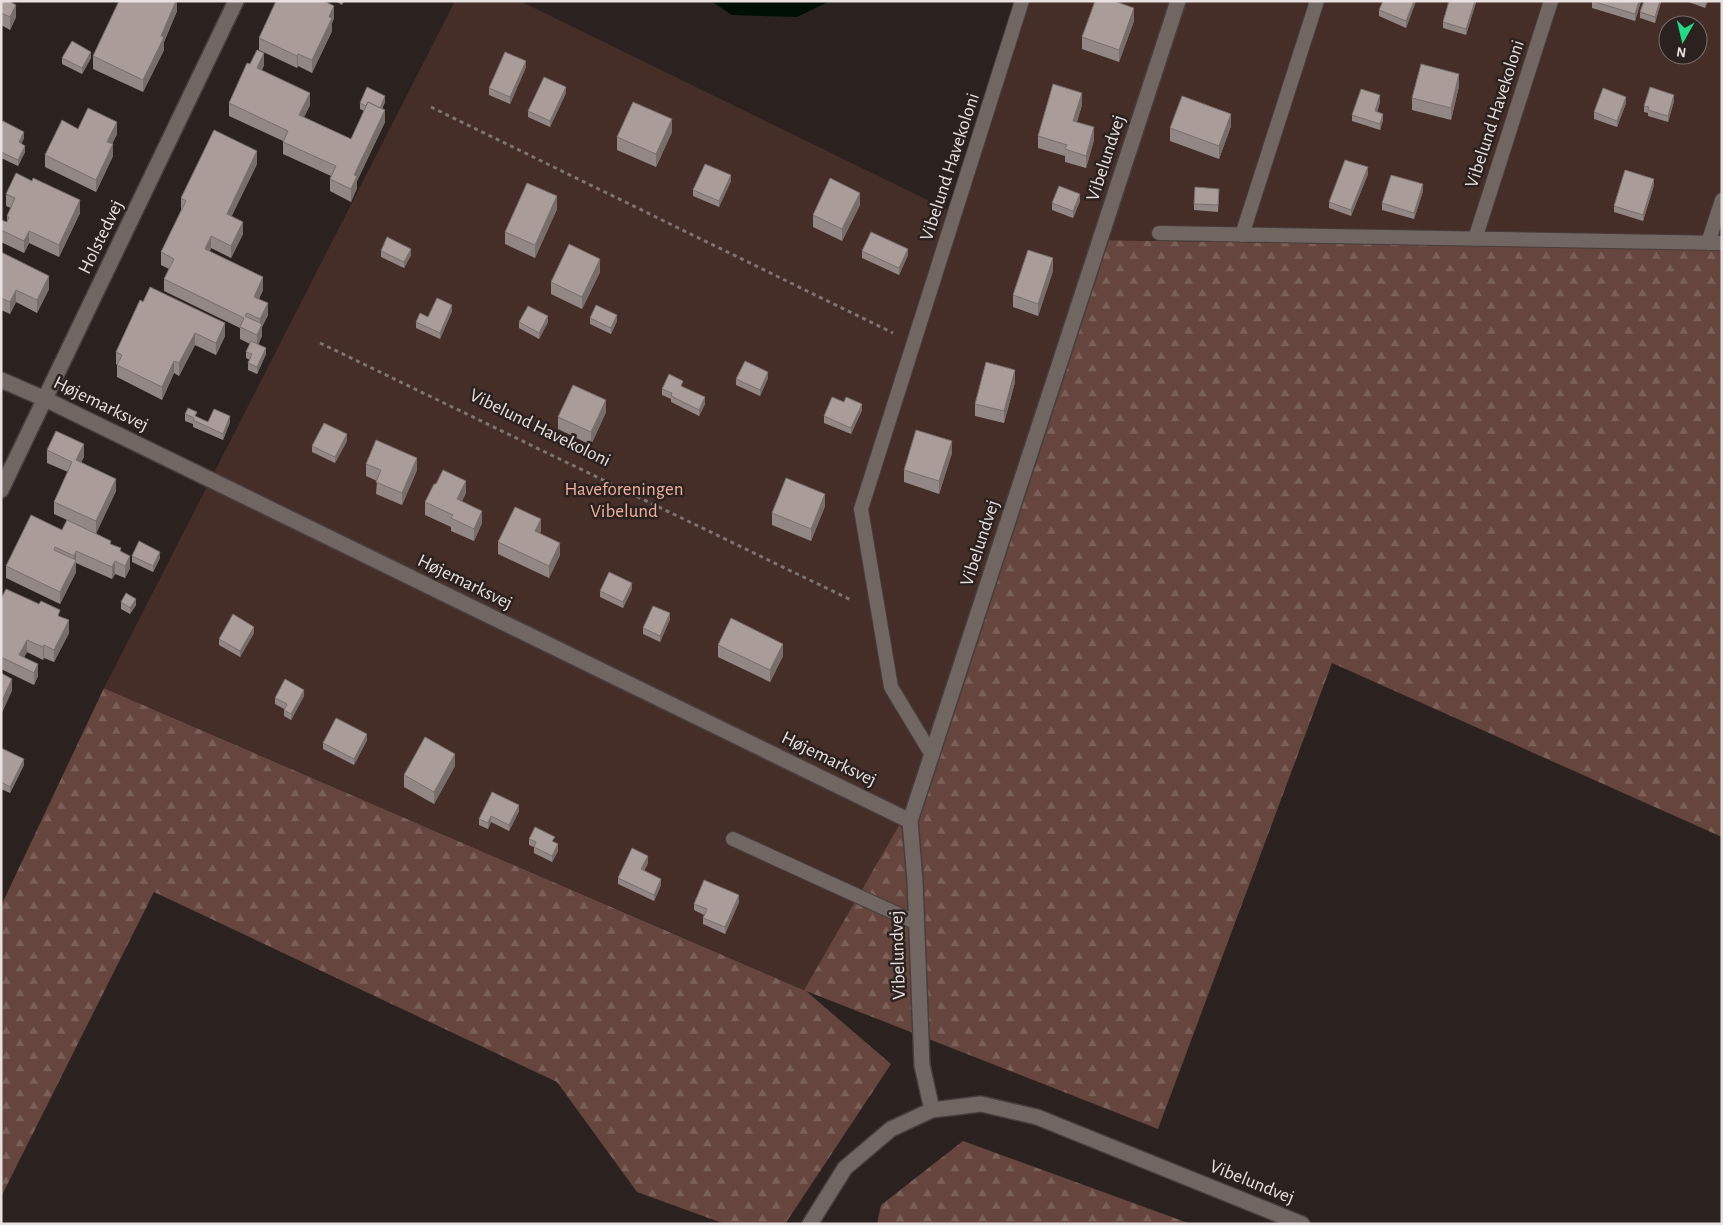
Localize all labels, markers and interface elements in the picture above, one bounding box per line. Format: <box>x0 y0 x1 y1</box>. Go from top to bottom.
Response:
north arrow <box>1658 15 1708 65</box>
street label: Vibelund Havekoloni <box>1462 38 1528 190</box>
text: N <box>1676 44 1687 59</box>
street label: Vibelund Havekoloni <box>917 91 983 243</box>
street label: Vibelundvej <box>1083 113 1129 203</box>
street label: Holstedvej <box>75 197 127 277</box>
street label: Højemarksvej <box>51 373 151 435</box>
street label: Vibelund Havekoloni <box>466 386 614 470</box>
park label: Haveforeningen Vibelund <box>564 480 684 521</box>
street label: Vibelundvej <box>957 498 1003 588</box>
street label: Højemarksvej <box>415 551 515 613</box>
street label: Højemarksvej <box>779 728 879 790</box>
street label: Vibelundvej <box>887 910 909 1000</box>
street label: Vibelundvej <box>1207 1156 1297 1208</box>

